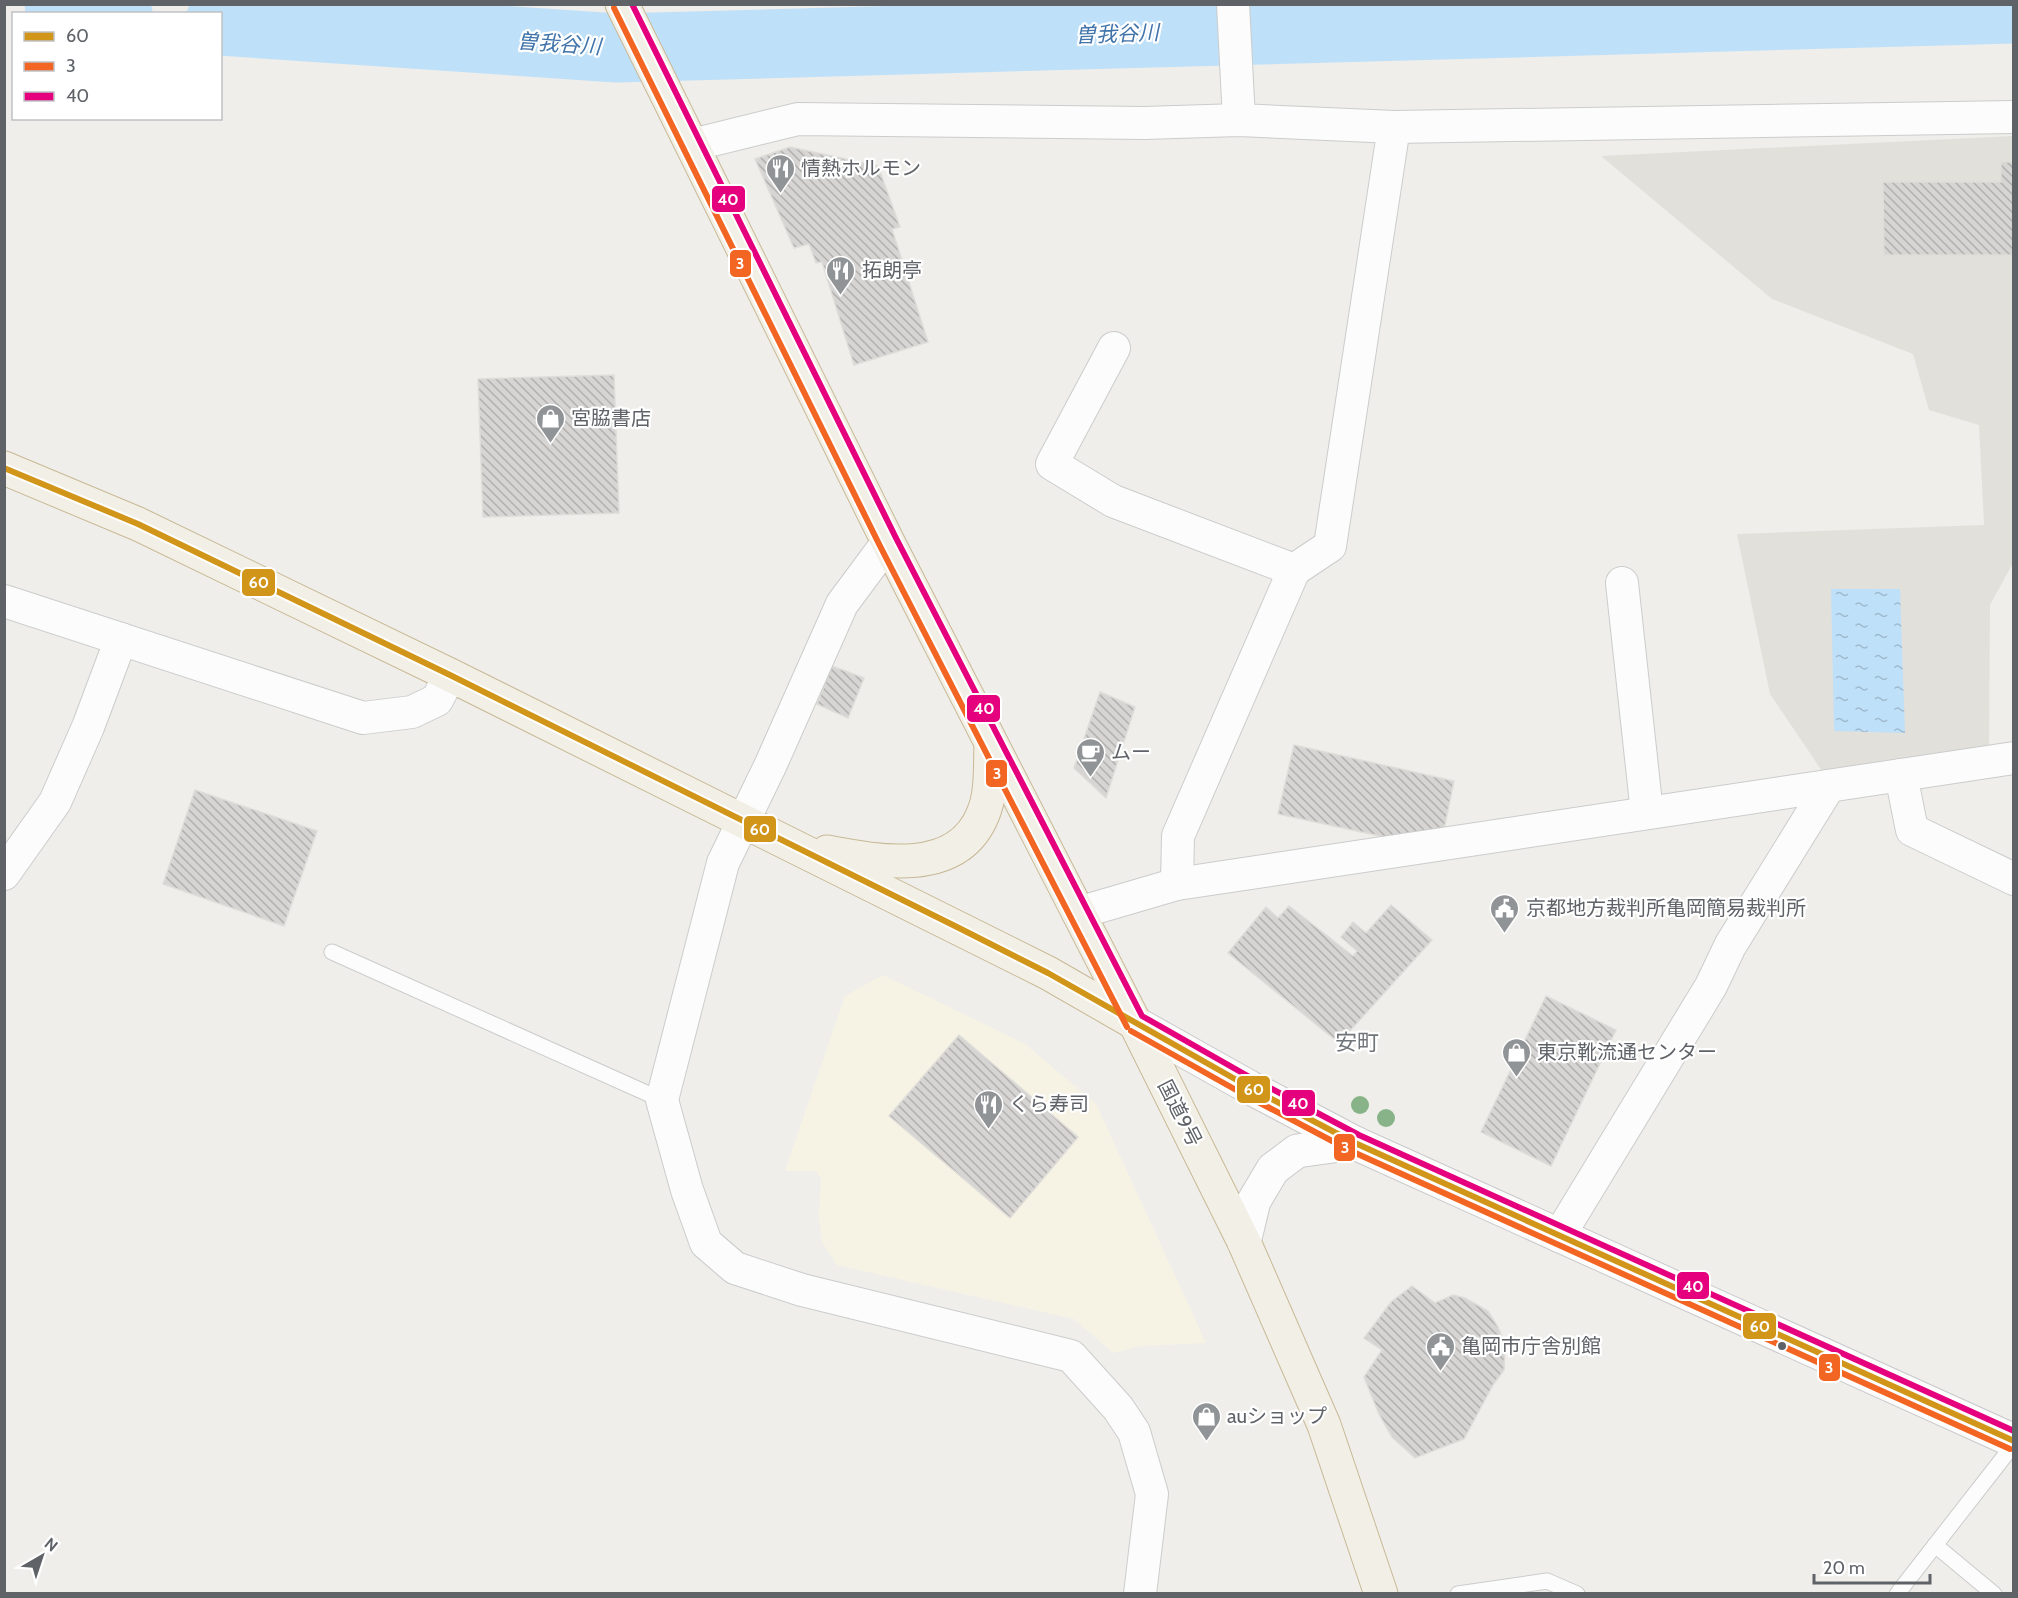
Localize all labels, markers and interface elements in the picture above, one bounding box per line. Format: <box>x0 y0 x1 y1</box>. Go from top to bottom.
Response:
legend <box>12 12 222 120</box>
water label: 曽我谷川 <box>1075 19 1161 47</box>
text: 60 <box>66 25 89 47</box>
water label: 曽我谷川 <box>516 28 604 59</box>
text: 3 <box>66 55 76 77</box>
text: 40 <box>66 85 89 107</box>
restaurant icon: 情熱ホルモン <box>764 152 796 194</box>
place label: 情熱ホルモン <box>801 156 921 180</box>
line badge: 40 <box>711 185 746 213</box>
text: 40 <box>717 190 739 209</box>
line badge: 3 <box>729 249 752 278</box>
text: 3 <box>736 254 744 273</box>
restaurant icon: 拓朗亭 <box>825 254 857 296</box>
place label: 拓朗亭 <box>862 258 922 282</box>
shop icon: 宮脇書店 <box>534 402 566 444</box>
place label: 宮脇書店 <box>571 406 651 430</box>
line badge: 60 <box>241 568 276 597</box>
text: 60 <box>249 573 269 592</box>
line badge: 40 <box>966 694 1001 723</box>
text: 40 <box>973 699 995 718</box>
cafe icon: ムー <box>1074 736 1106 778</box>
place label: ムー <box>1111 740 1151 764</box>
line badge: 3 <box>985 759 1008 788</box>
text: 3 <box>993 764 1001 783</box>
line badge: 60 <box>743 815 777 843</box>
text: 60 <box>750 820 770 839</box>
public building icon: 京都地方裁判所亀岡簡易裁判所 <box>1489 892 1521 934</box>
place label: 京都地方裁判所亀岡簡易裁判所 <box>1526 896 1806 920</box>
district label: 安町 <box>1335 1029 1379 1056</box>
shop icon: 東京靴流通センター <box>1500 1036 1532 1078</box>
place label: 東京靴流通センター <box>1537 1040 1717 1064</box>
line badge: 60 <box>1236 1075 1271 1104</box>
street label: 国道9号 <box>1153 1076 1207 1150</box>
text: 60 <box>1244 1080 1264 1099</box>
restaurant icon: くら寿司 <box>972 1088 1004 1130</box>
line badge: 40 <box>1281 1089 1316 1117</box>
place label: くら寿司 <box>1009 1092 1089 1116</box>
text: 40 <box>1287 1094 1309 1113</box>
line badge: 3 <box>1333 1133 1356 1162</box>
text: 3 <box>1341 1138 1349 1157</box>
line badge: 40 <box>1676 1271 1710 1300</box>
text: 40 <box>1682 1277 1704 1296</box>
line badge: 60 <box>1742 1312 1777 1340</box>
text: 60 <box>1750 1317 1770 1336</box>
public building icon: 亀岡市庁舎別館 <box>1424 1330 1456 1372</box>
place label: 亀岡市庁舎別館 <box>1461 1334 1601 1358</box>
unlabelled marker <box>1776 1340 1788 1352</box>
line badge: 3 <box>1818 1353 1841 1382</box>
text: 3 <box>1825 1358 1833 1377</box>
shop icon: auショップ <box>1190 1400 1222 1442</box>
place label: auショップ <box>1227 1404 1327 1428</box>
north arrow <box>12 1526 72 1586</box>
text: N <box>41 1534 61 1556</box>
scale bar <box>1814 1547 1930 1585</box>
text: 20 m <box>1823 1557 1865 1579</box>

